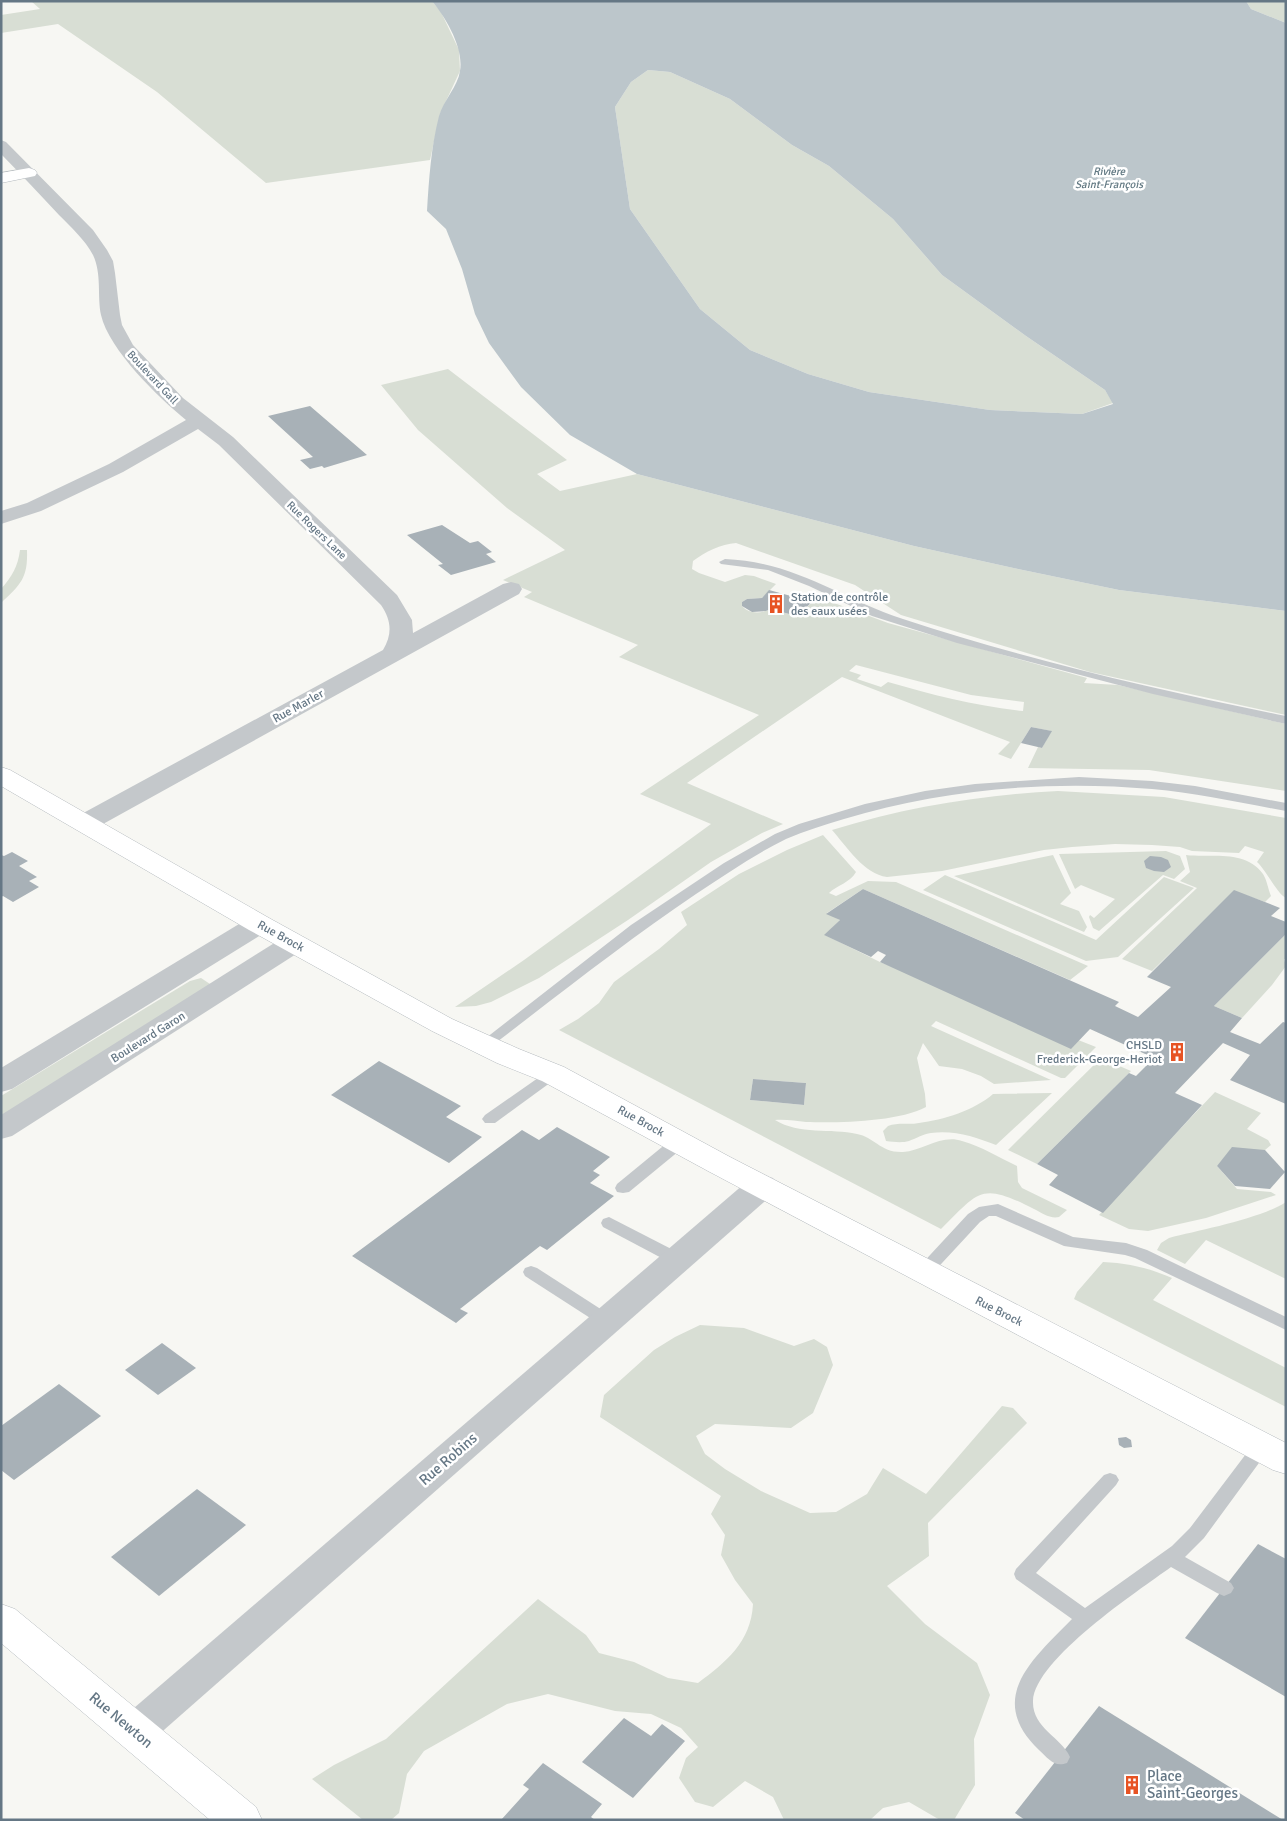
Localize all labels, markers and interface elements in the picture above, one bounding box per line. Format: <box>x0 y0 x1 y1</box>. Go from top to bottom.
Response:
water label: Rivière Saint-François <box>1075 165 1144 191</box>
street label: Boulevard Gall <box>124 348 181 407</box>
street label: Rue Rogers Lane <box>284 499 349 562</box>
place label: Station de contrôle des eaux usées <box>791 590 888 619</box>
building icon: Station de contrôle des eaux usées <box>765 593 787 615</box>
street label: Rue Marler <box>270 686 327 727</box>
street label: Rue Brock <box>255 917 307 955</box>
street label: Boulevard Garon <box>108 1009 188 1066</box>
place label: CHSLD Frederick-George-Heriot <box>1037 1038 1162 1067</box>
building icon: CHSLD Frederick-George-Heriot <box>1166 1041 1188 1063</box>
street label: Rue Brock <box>615 1102 667 1140</box>
street label: Rue Brock <box>973 1293 1025 1330</box>
street label: Rue Robins <box>415 1429 481 1489</box>
street label: Rue Newton <box>86 1688 156 1752</box>
place label: Place Saint-Georges <box>1147 1767 1238 1802</box>
building icon: Place Saint-Georges <box>1121 1774 1143 1796</box>

